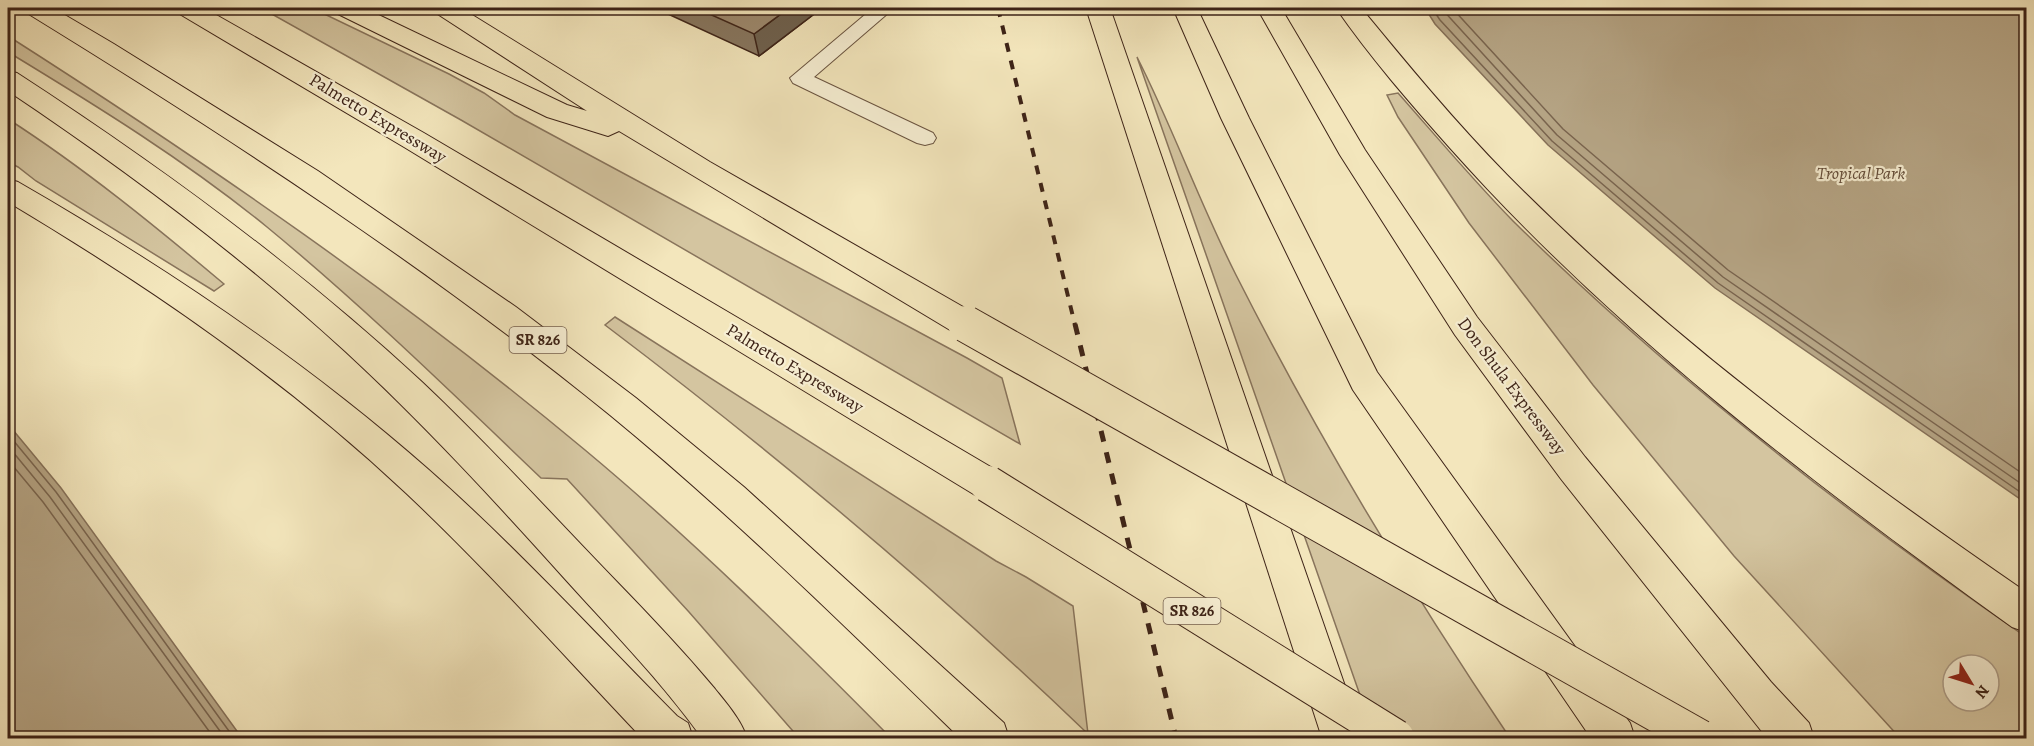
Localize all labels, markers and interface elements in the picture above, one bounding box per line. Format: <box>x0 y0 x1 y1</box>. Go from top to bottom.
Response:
street label: Palmetto Expressway <box>305 67 452 169</box>
park label: Tropical Park <box>1817 161 1905 185</box>
street label: Don Shula Expressway <box>1452 312 1572 460</box>
street label: Palmetto Expressway <box>722 317 869 419</box>
road number: SR 826 <box>510 327 566 353</box>
road number: SR 826 <box>1164 598 1220 624</box>
north arrow <box>1941 653 2001 713</box>
text: N <box>1970 680 1994 703</box>

